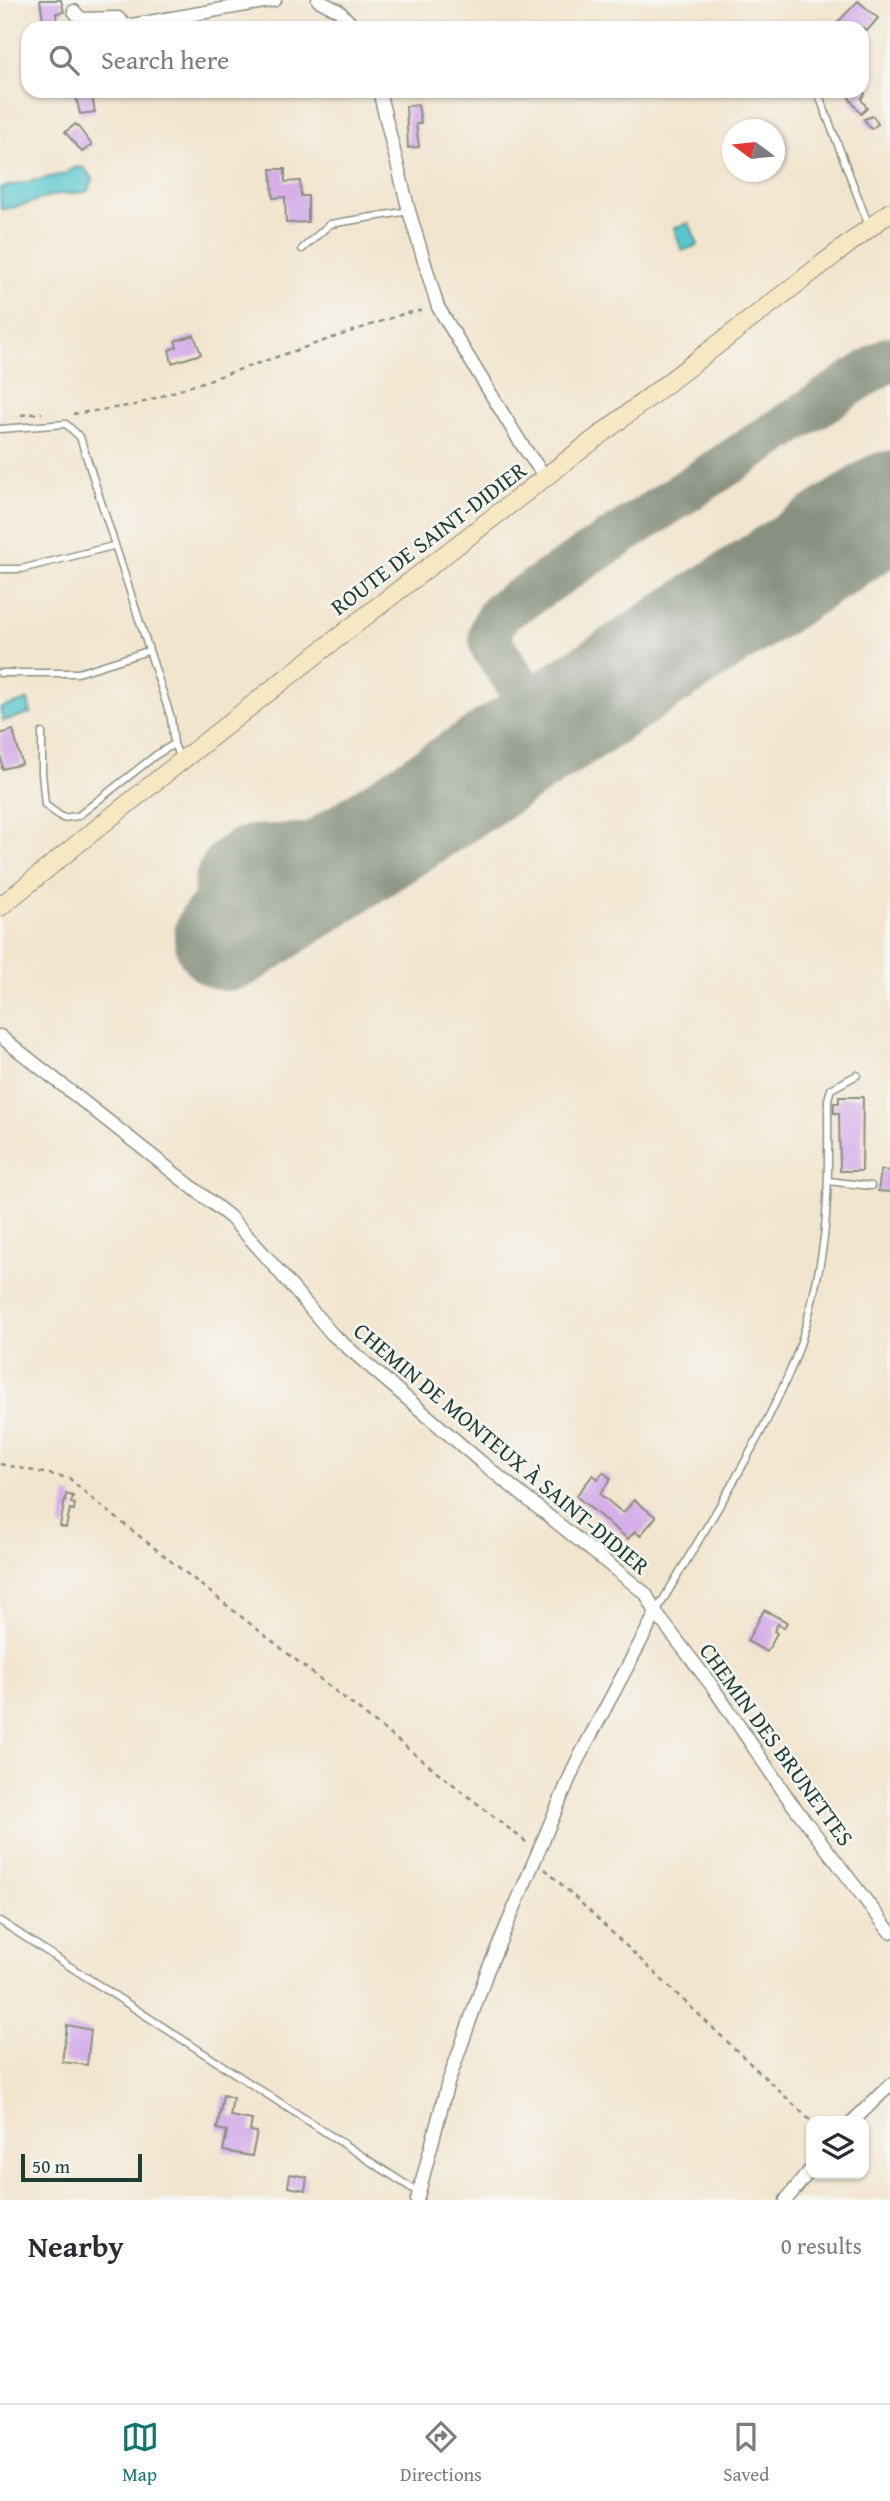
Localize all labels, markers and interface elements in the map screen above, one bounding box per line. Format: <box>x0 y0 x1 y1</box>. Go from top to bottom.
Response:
search box <box>21 21 869 98</box>
text: Search here <box>101 40 229 79</box>
icon: search <box>45 41 83 79</box>
north arrow <box>722 119 785 182</box>
street label: ROUTE DE SAINT-DIDIER <box>323 453 533 623</box>
street label: CHEMIN DE MONTEUX À SAINT-DIDIER <box>347 1314 658 1582</box>
street label: CHEMIN DES BRUNETTES <box>692 1636 862 1852</box>
map controls <box>806 2116 869 2179</box>
button: layers <box>806 2116 869 2179</box>
scale bar <box>21 2151 142 2183</box>
text: 50 m <box>32 2152 70 2180</box>
text: Nearby <box>28 2224 124 2268</box>
text: 0 results <box>781 2229 862 2262</box>
tab: Map <box>121 2418 159 2488</box>
tab: Directions <box>400 2418 482 2488</box>
tab: Saved <box>723 2418 769 2488</box>

